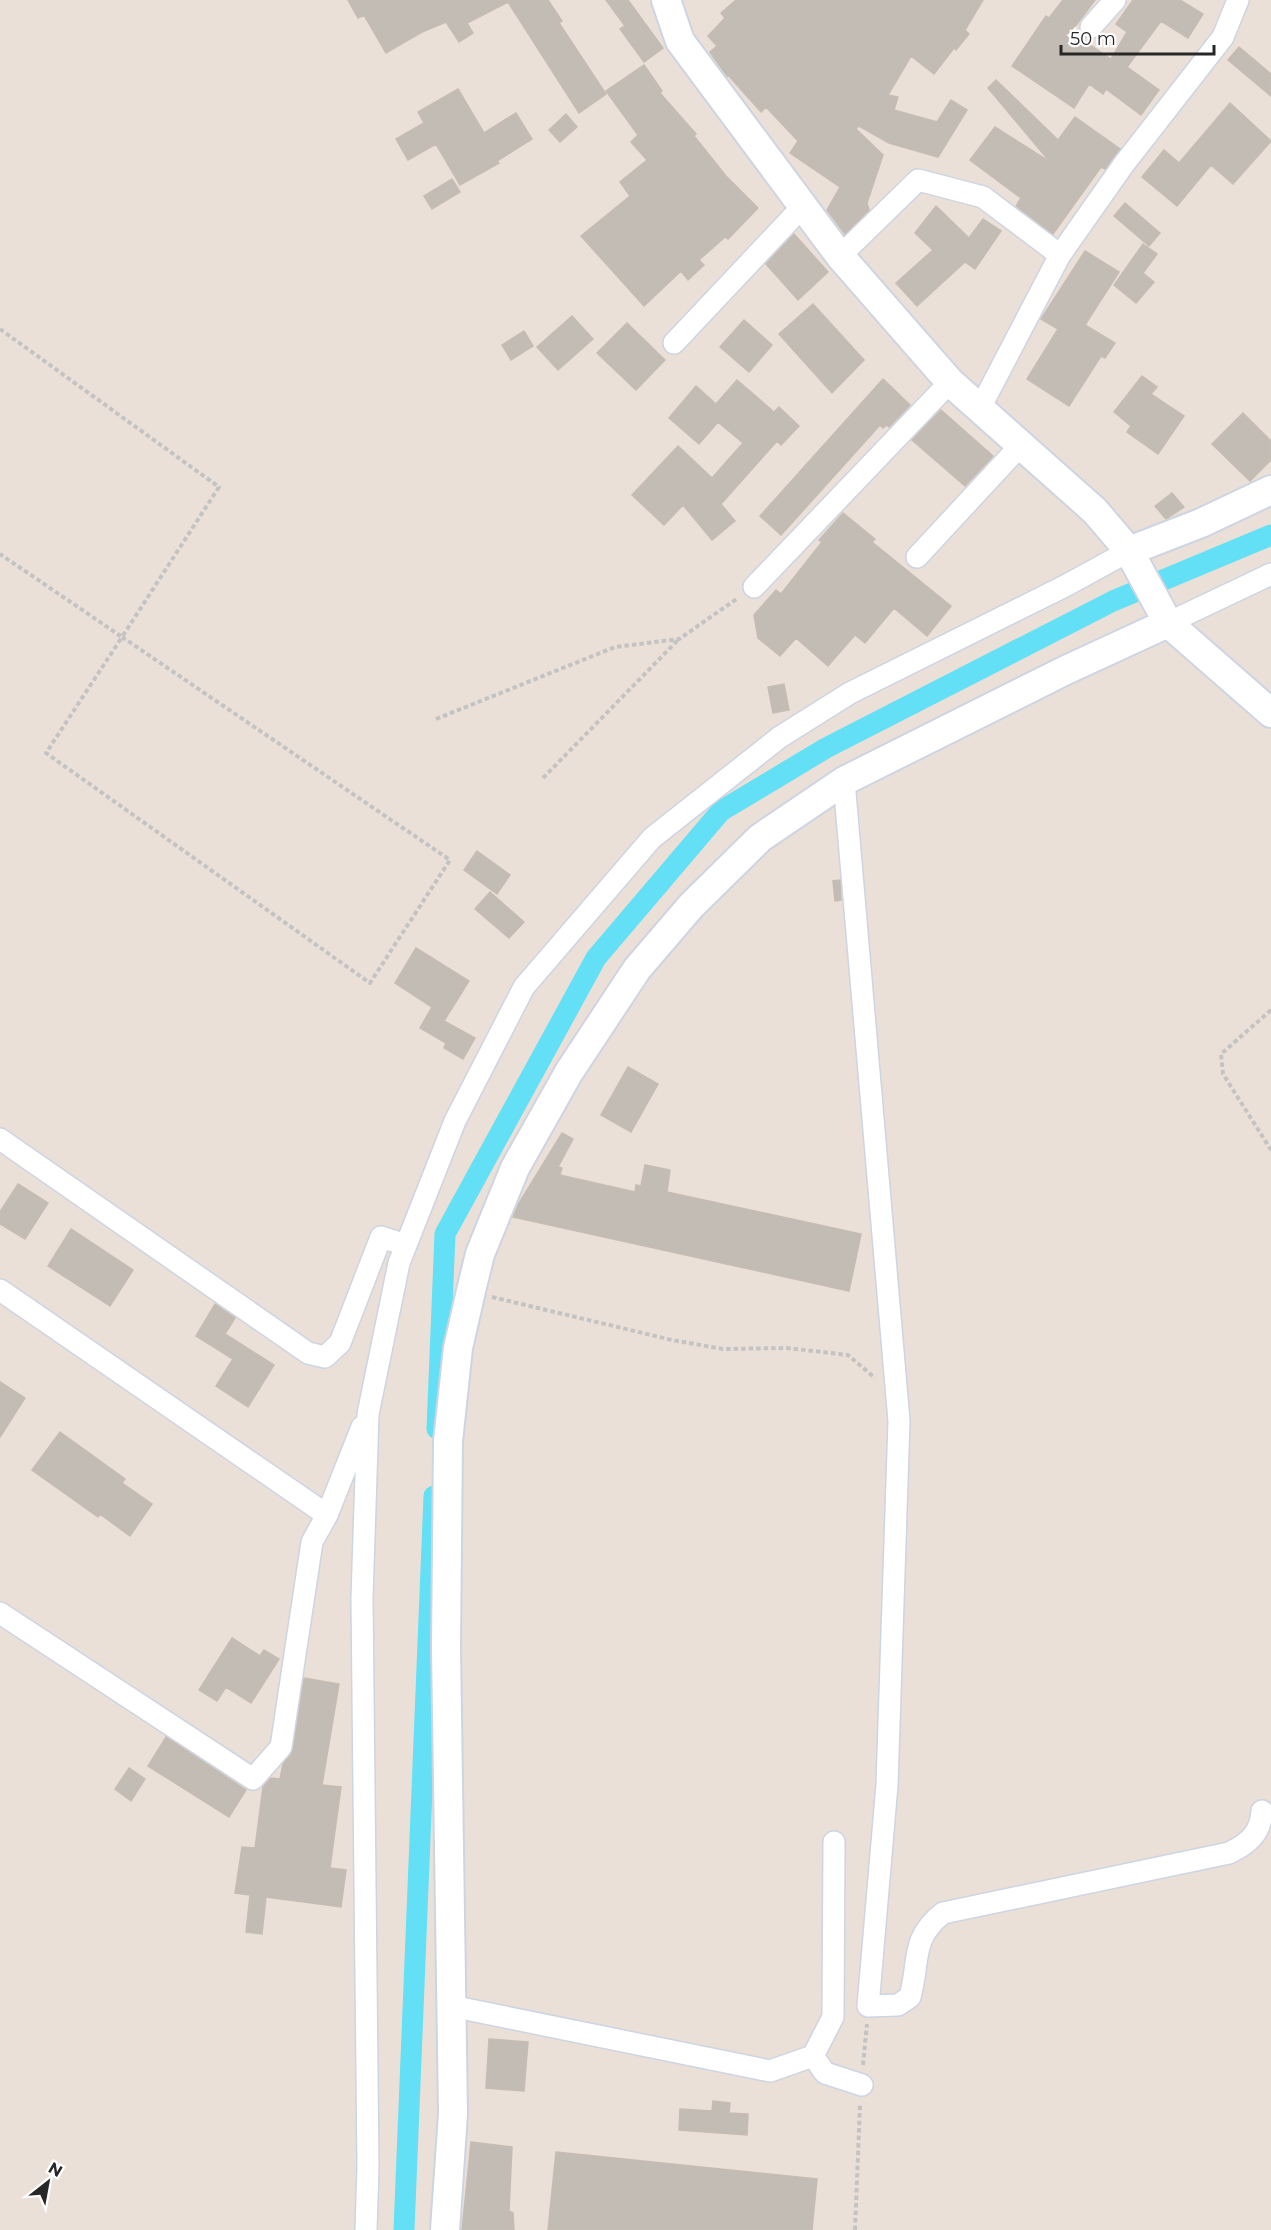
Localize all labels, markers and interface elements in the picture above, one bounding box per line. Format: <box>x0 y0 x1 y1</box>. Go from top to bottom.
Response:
scale bar <box>1061 18 1214 56</box>
text: 50 m <box>1070 28 1116 50</box>
north arrow <box>18 2152 78 2212</box>
text: N <box>45 2158 66 2181</box>

